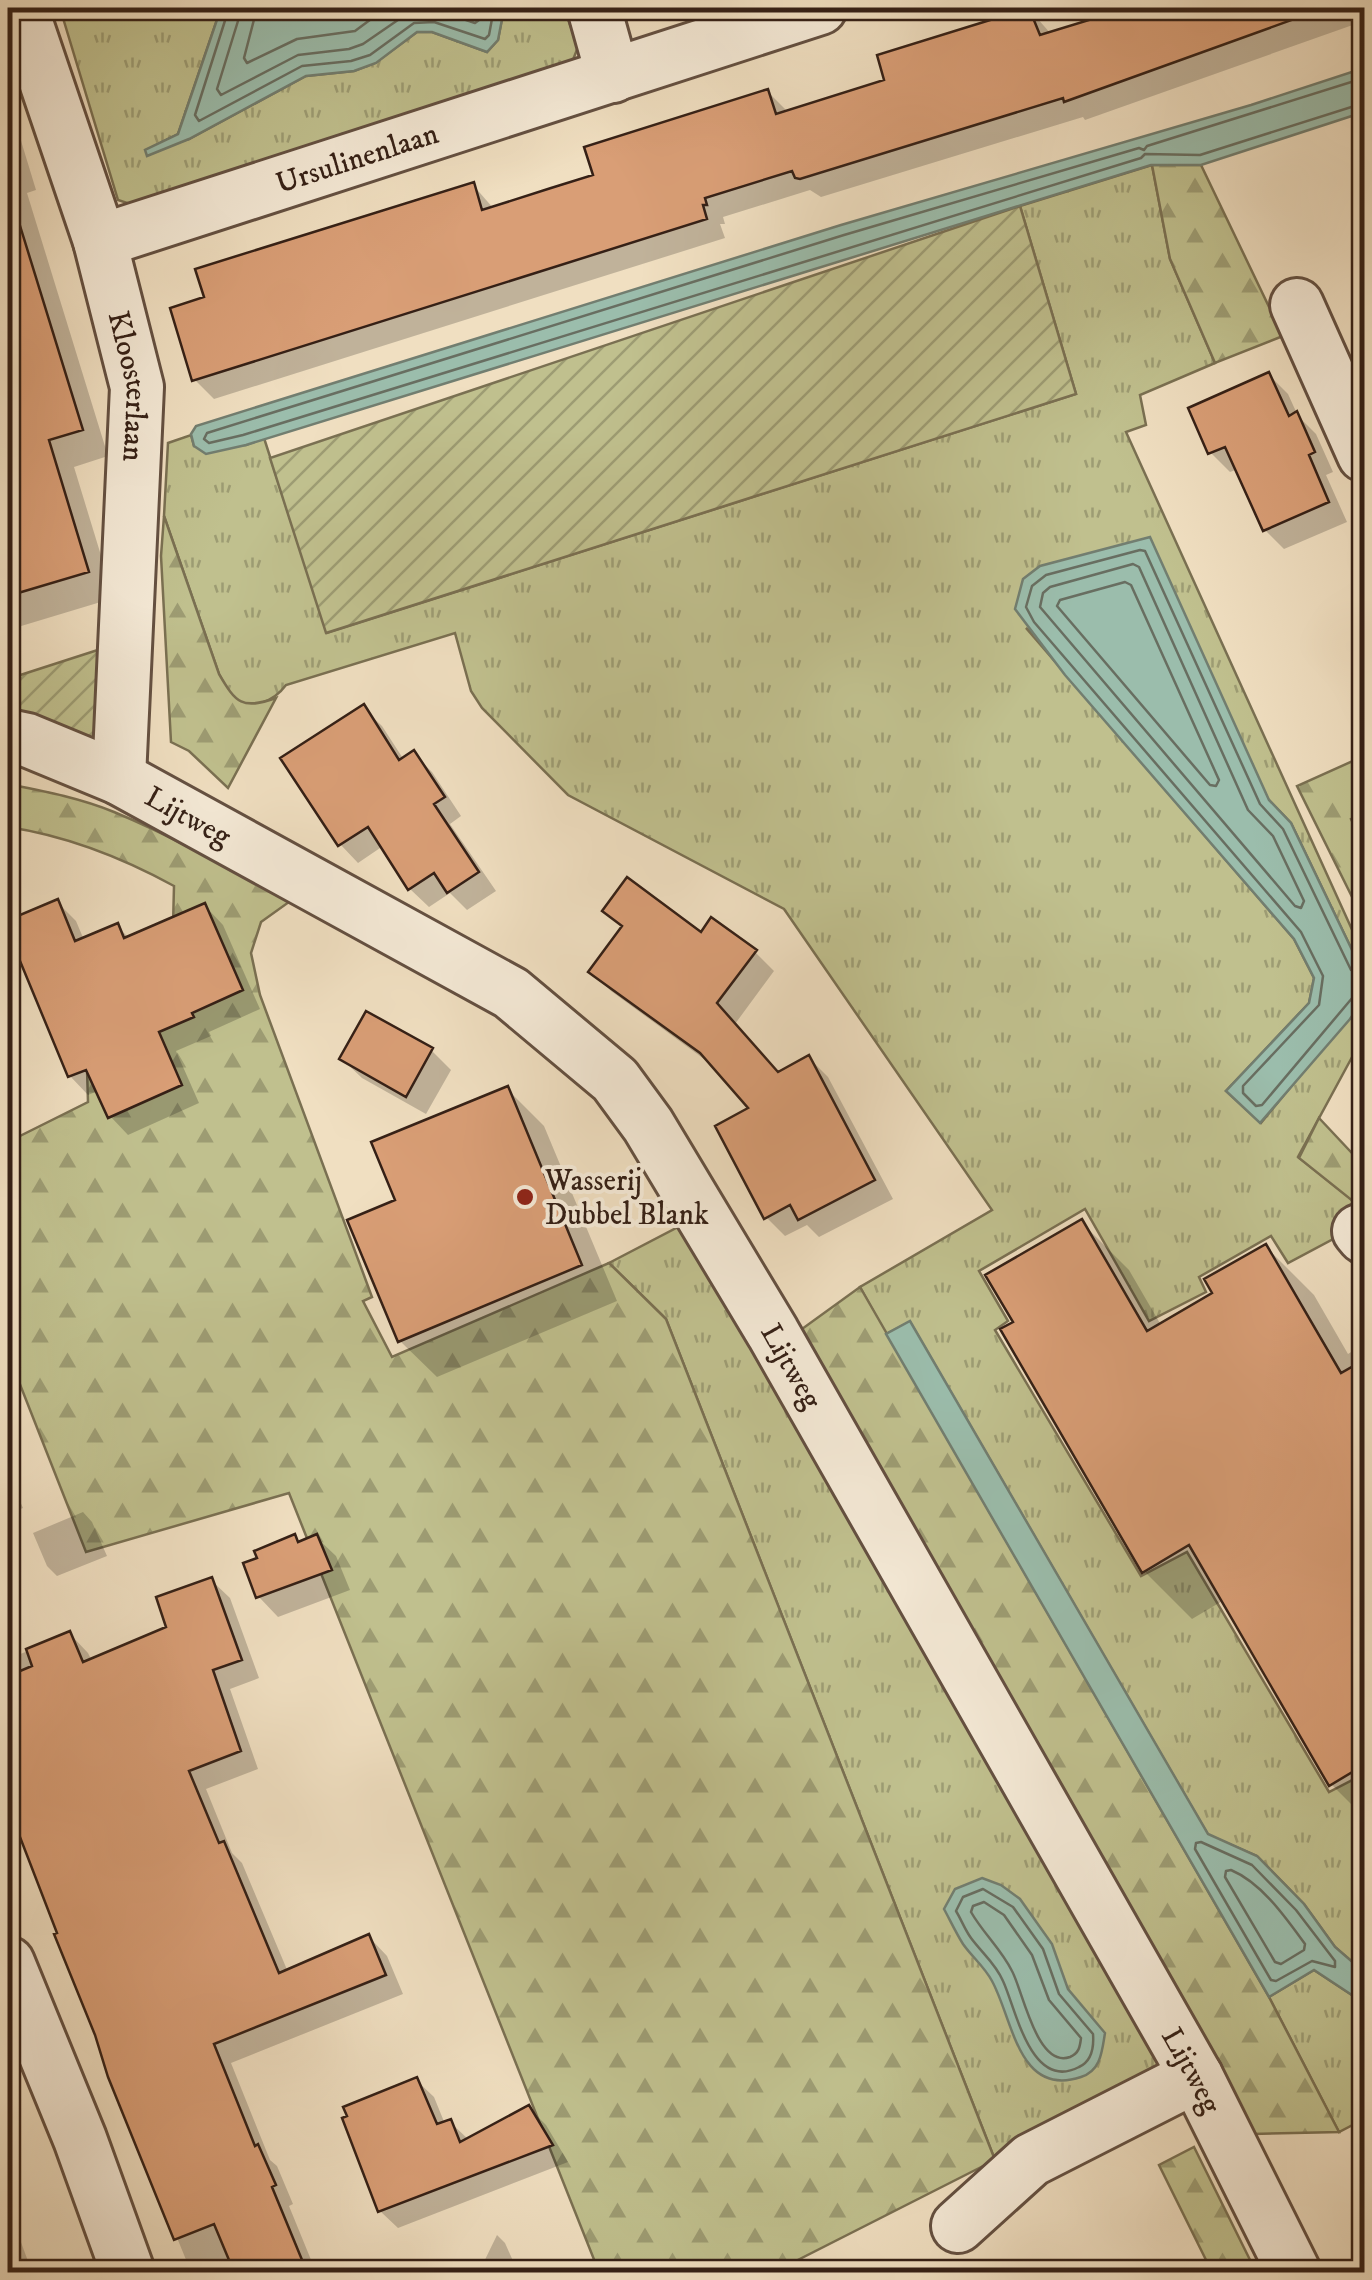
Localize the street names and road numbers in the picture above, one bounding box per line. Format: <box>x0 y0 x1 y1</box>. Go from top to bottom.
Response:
street label: Ursulinenlaan <box>271 116 444 203</box>
street label: Kloosterlaan <box>98 307 154 463</box>
street label: Lijtweg <box>138 779 237 856</box>
street label: Lijtweg <box>752 1317 830 1416</box>
street label: Lijtweg <box>1152 2021 1229 2120</box>

